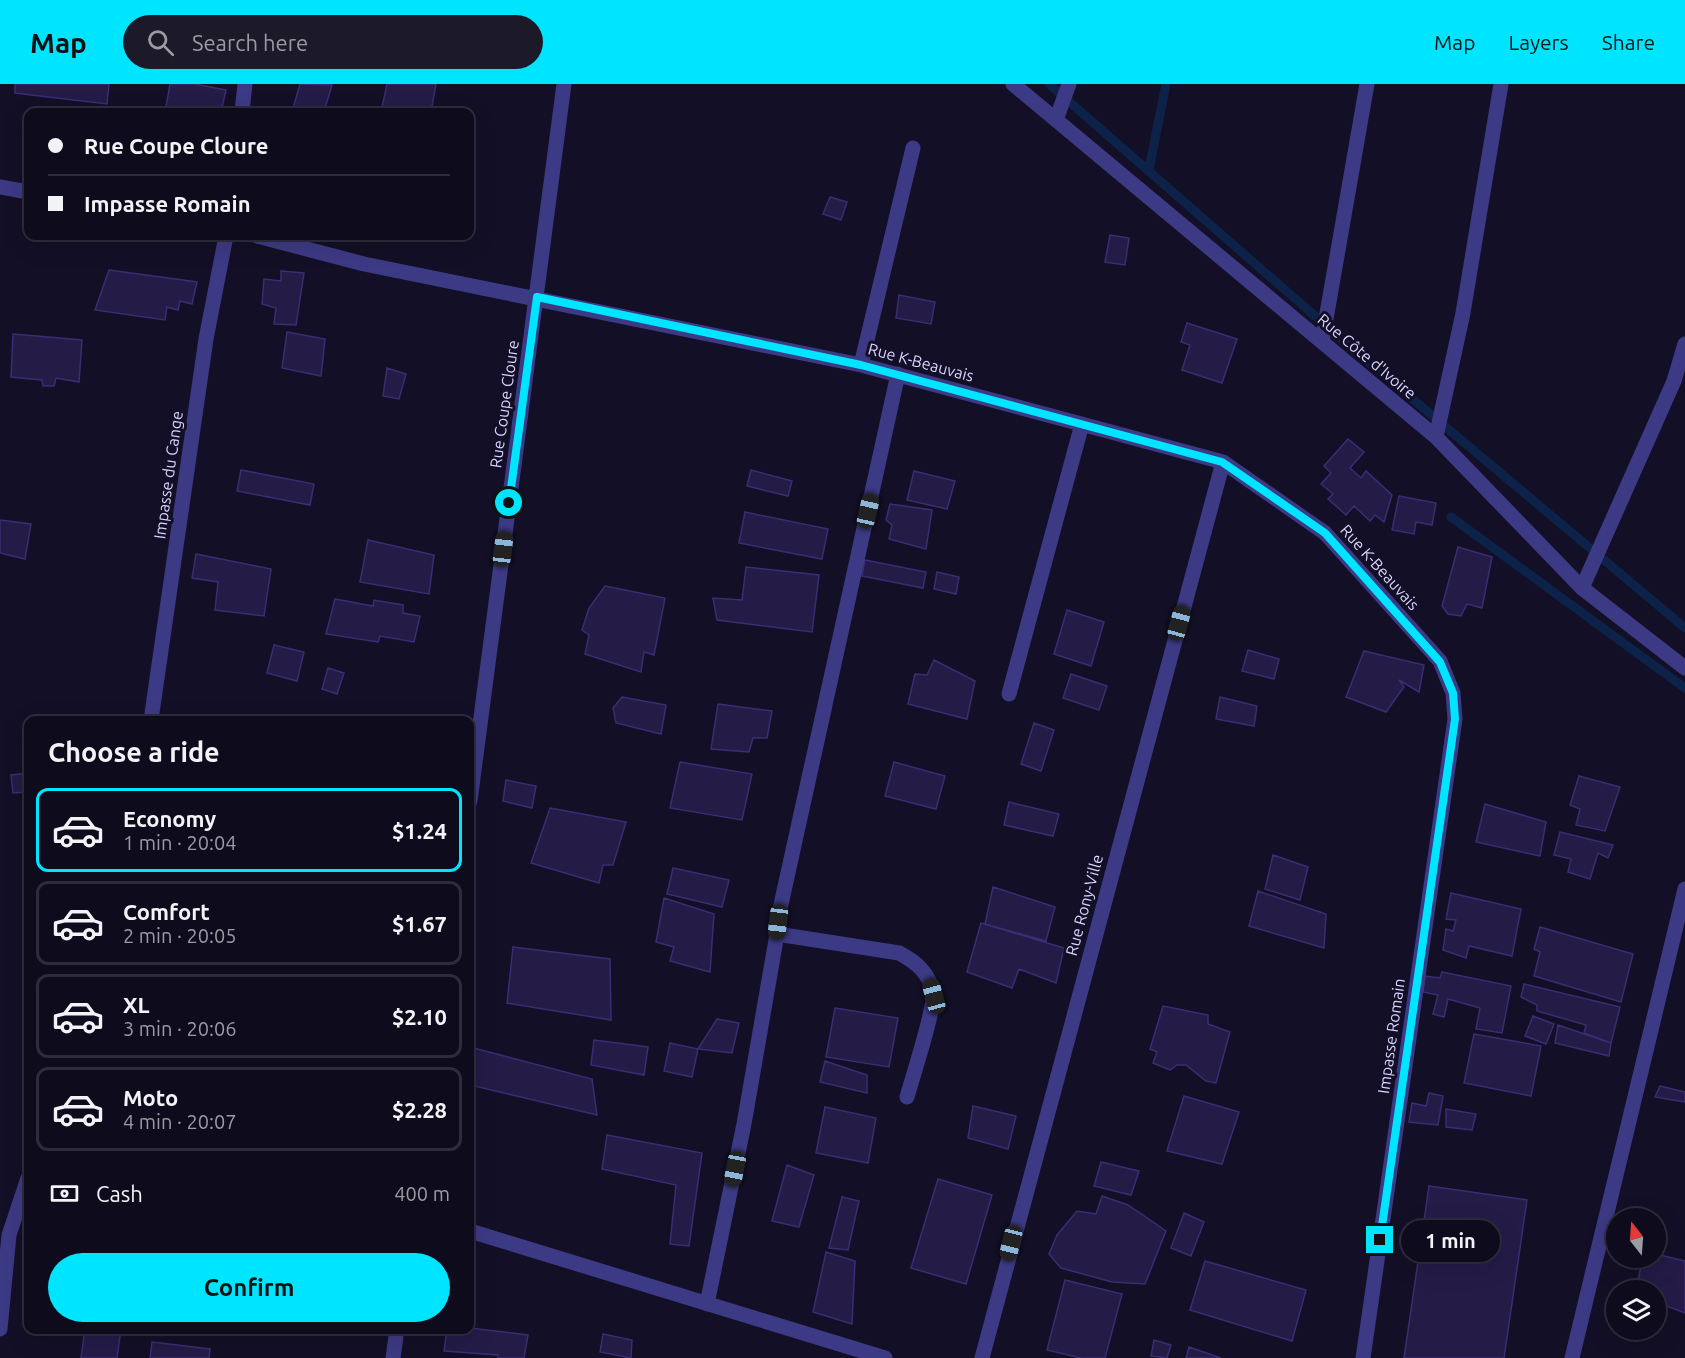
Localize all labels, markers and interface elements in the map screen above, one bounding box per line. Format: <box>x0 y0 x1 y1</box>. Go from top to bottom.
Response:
search box <box>123 15 543 69</box>
icon: search <box>144 26 177 59</box>
text: Map <box>30 27 87 58</box>
text: Search here <box>192 30 308 55</box>
text: Map <box>1434 30 1475 54</box>
text: Layers <box>1508 30 1569 54</box>
text: Share <box>1602 30 1655 54</box>
text: Rue Coupe Cloure <box>84 133 268 158</box>
text: Impasse Romain <box>84 191 251 216</box>
street label: Rue Côte d'Ivoire <box>1314 310 1420 402</box>
street label: Rue Coupe Cloure <box>486 339 522 469</box>
street label: Rue K-Beauvais <box>866 339 976 385</box>
street label: Impasse du Cange <box>150 410 186 540</box>
route start <box>495 489 522 516</box>
car <box>855 491 881 531</box>
street label: Rue K-Beauvais <box>1337 521 1423 613</box>
car <box>492 530 514 568</box>
car <box>1166 603 1192 643</box>
text: Choose a ride <box>48 737 220 767</box>
icon: car <box>51 803 105 857</box>
text: Economy <box>123 806 216 831</box>
text: $1.24 <box>392 818 447 843</box>
text: 1 min · 20:04 <box>123 831 237 854</box>
street label: Rue Rony-Ville <box>1062 852 1106 958</box>
icon: car <box>51 896 105 950</box>
text: Comfort <box>123 899 210 924</box>
car <box>767 903 789 941</box>
text: $1.67 <box>392 911 447 936</box>
text: 2 min · 20:05 <box>123 924 237 947</box>
car <box>921 976 947 1016</box>
street label: Impasse Romain <box>1374 977 1408 1095</box>
icon: car <box>51 989 105 1043</box>
text: XL <box>123 992 150 1017</box>
text: $2.10 <box>392 1004 447 1029</box>
text: 3 min · 20:06 <box>123 1017 237 1040</box>
icon: car <box>51 1082 105 1136</box>
text: Moto <box>123 1085 178 1110</box>
text: $2.28 <box>392 1097 447 1122</box>
text: 4 min · 20:07 <box>123 1110 237 1133</box>
car <box>723 1150 747 1188</box>
icon: cash <box>48 1177 81 1210</box>
text: Cash <box>96 1181 143 1206</box>
text: 400 m <box>394 1182 450 1205</box>
north arrow <box>1606 1208 1666 1268</box>
map controls <box>1606 1208 1666 1340</box>
callout: 1 min <box>1401 1219 1500 1261</box>
car <box>998 1223 1024 1263</box>
route end <box>1366 1226 1393 1253</box>
text: 1 min <box>1425 1229 1476 1252</box>
button: Confirm <box>48 1253 450 1322</box>
button: layers <box>1606 1280 1666 1340</box>

